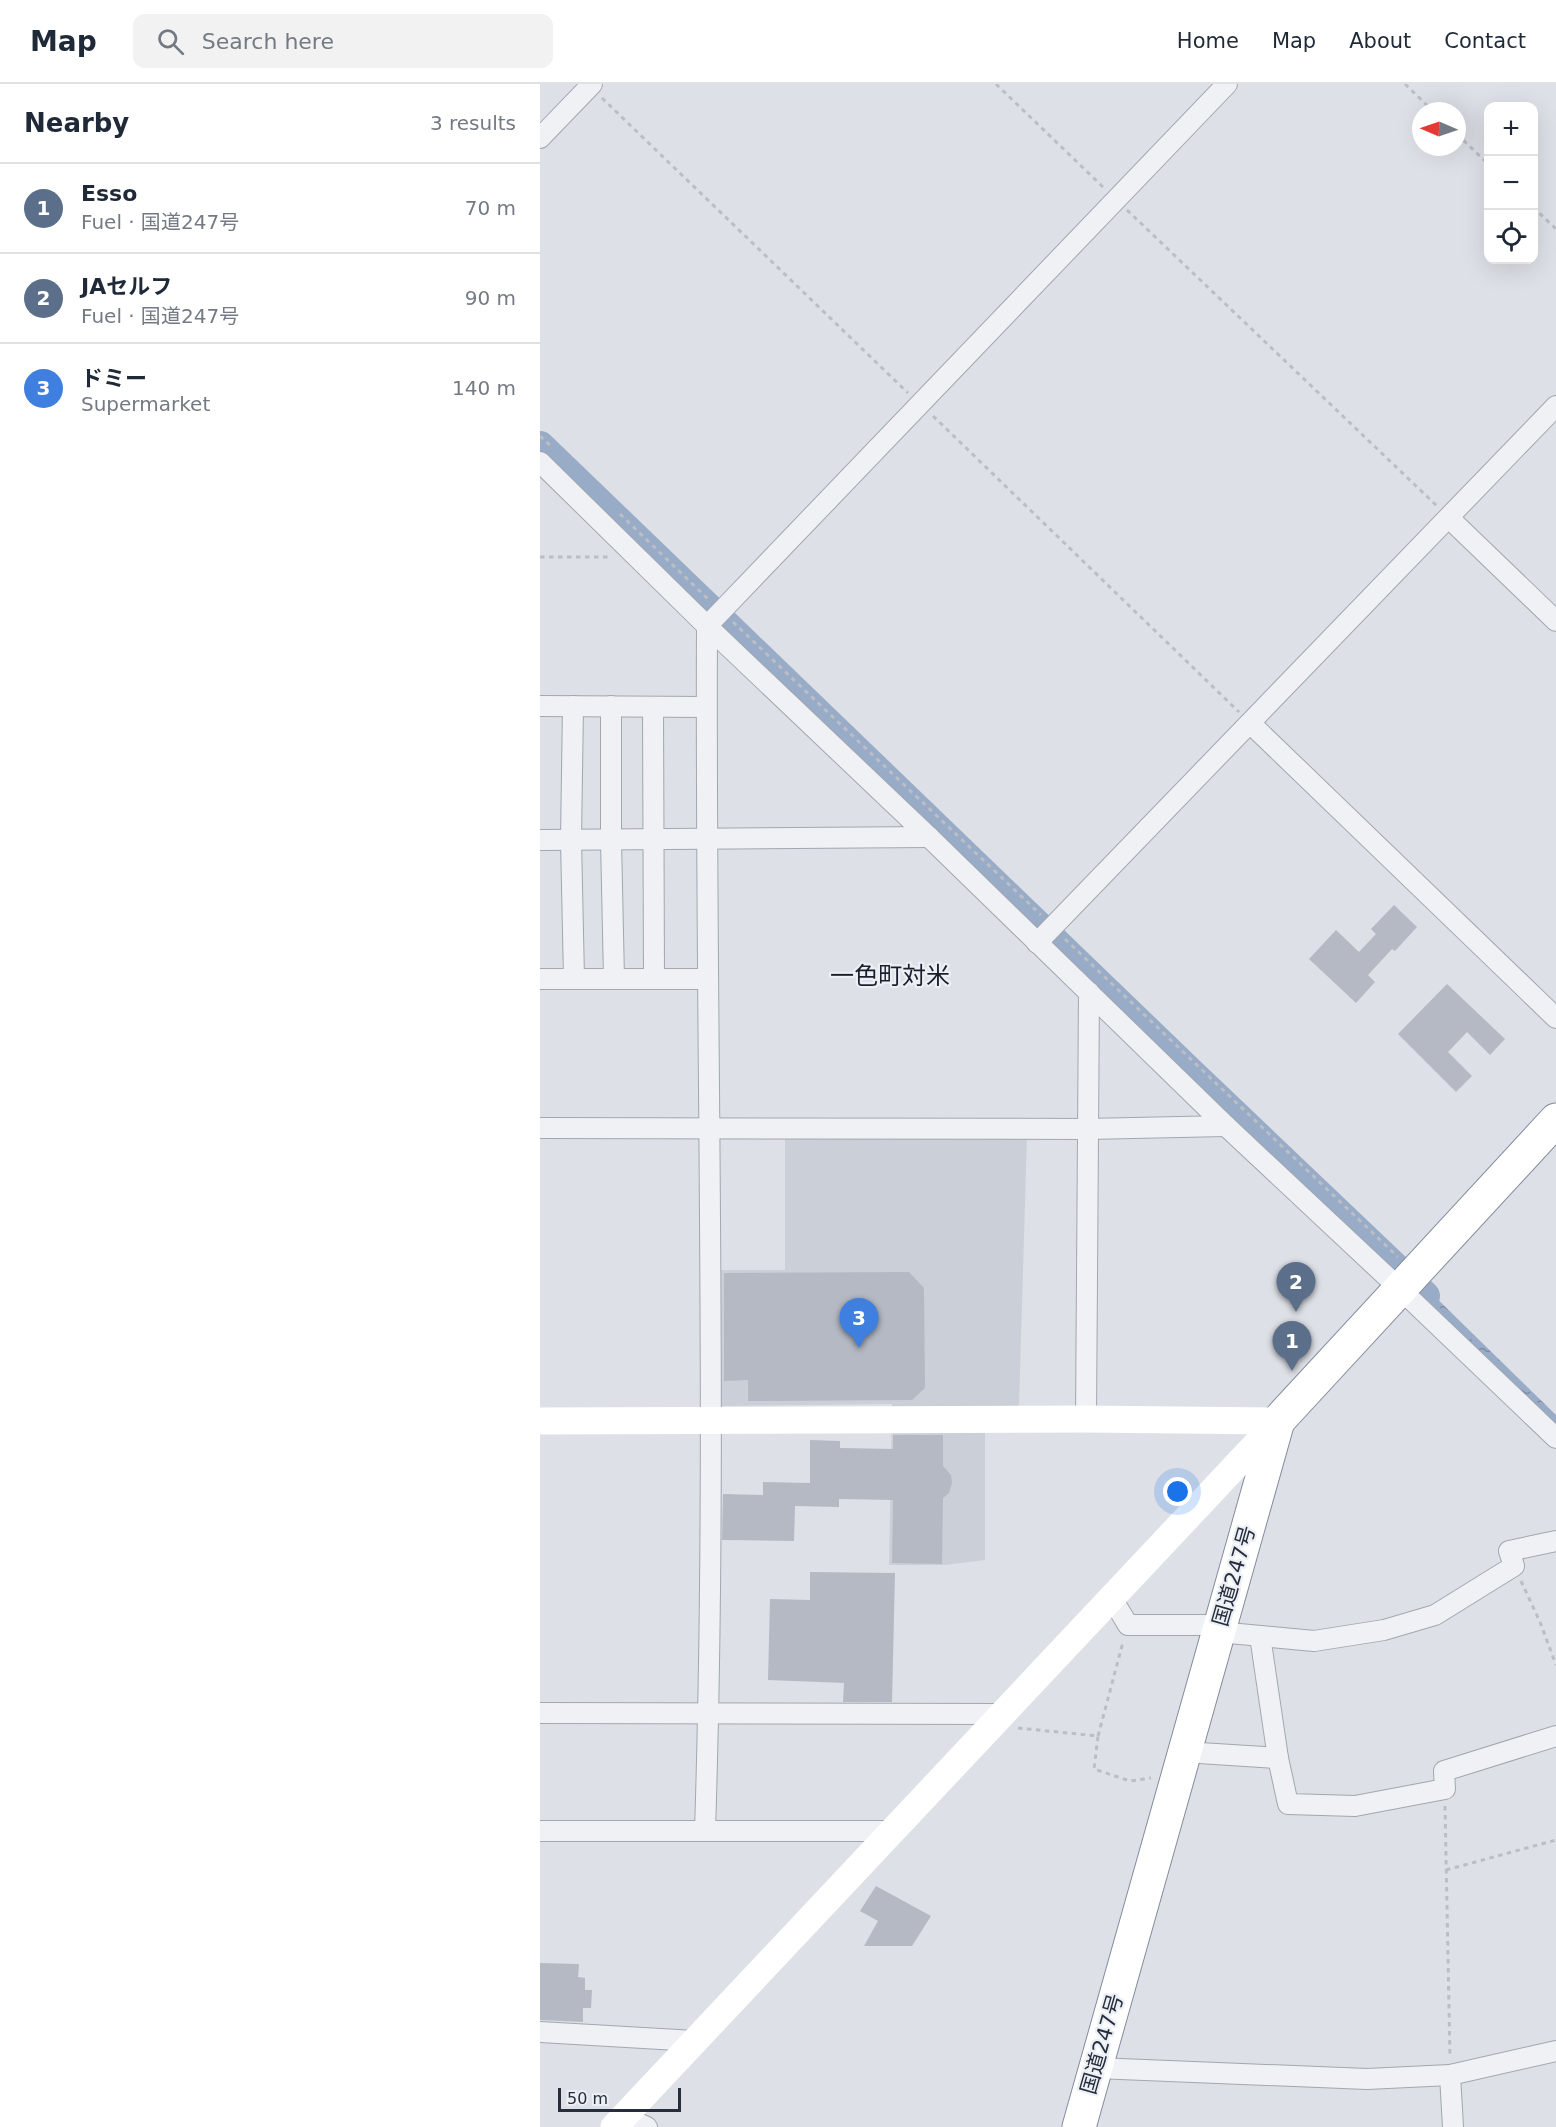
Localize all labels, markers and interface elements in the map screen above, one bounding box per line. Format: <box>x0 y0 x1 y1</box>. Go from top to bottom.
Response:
search box <box>133 14 553 68</box>
text: Map <box>30 25 97 58</box>
icon: search <box>154 25 187 58</box>
text: Search here <box>202 29 334 54</box>
text: Home <box>1177 29 1239 53</box>
text: Map <box>1272 29 1316 53</box>
text: About <box>1349 29 1411 53</box>
text: Contact <box>1444 29 1526 53</box>
north arrow <box>1412 102 1466 156</box>
map controls <box>1484 102 1538 264</box>
button: + <box>1484 102 1538 156</box>
text: Nearby <box>24 108 129 138</box>
text: 3 results <box>430 111 516 135</box>
button: − <box>1484 156 1538 210</box>
text: Esso <box>81 181 137 206</box>
text: 1 <box>37 196 50 220</box>
text: 70 m <box>465 196 516 220</box>
text: Fuel · 国道247号 <box>81 210 239 234</box>
button: locate <box>1484 210 1538 264</box>
text: JAセルフ <box>81 274 172 299</box>
text: 2 <box>37 286 50 310</box>
text: 90 m <box>465 286 516 310</box>
text: Fuel · 国道247号 <box>81 304 239 328</box>
text: ドミー <box>81 366 147 391</box>
text: 3 <box>37 376 50 400</box>
text: 140 m <box>452 376 516 400</box>
text: Supermarket <box>81 392 210 416</box>
district label: 一色町対米 <box>830 962 950 990</box>
pin: 2 <box>1276 1262 1316 1312</box>
pin: 3 <box>840 1298 878 1348</box>
pin: 1 <box>1272 1322 1311 1371</box>
your location <box>1163 1477 1192 1506</box>
street label: 国道247号 <box>1208 1523 1260 1629</box>
street label: 国道247号 <box>1076 1991 1128 2097</box>
scale bar <box>558 2085 681 2112</box>
text: 50 m <box>567 2089 608 2108</box>

